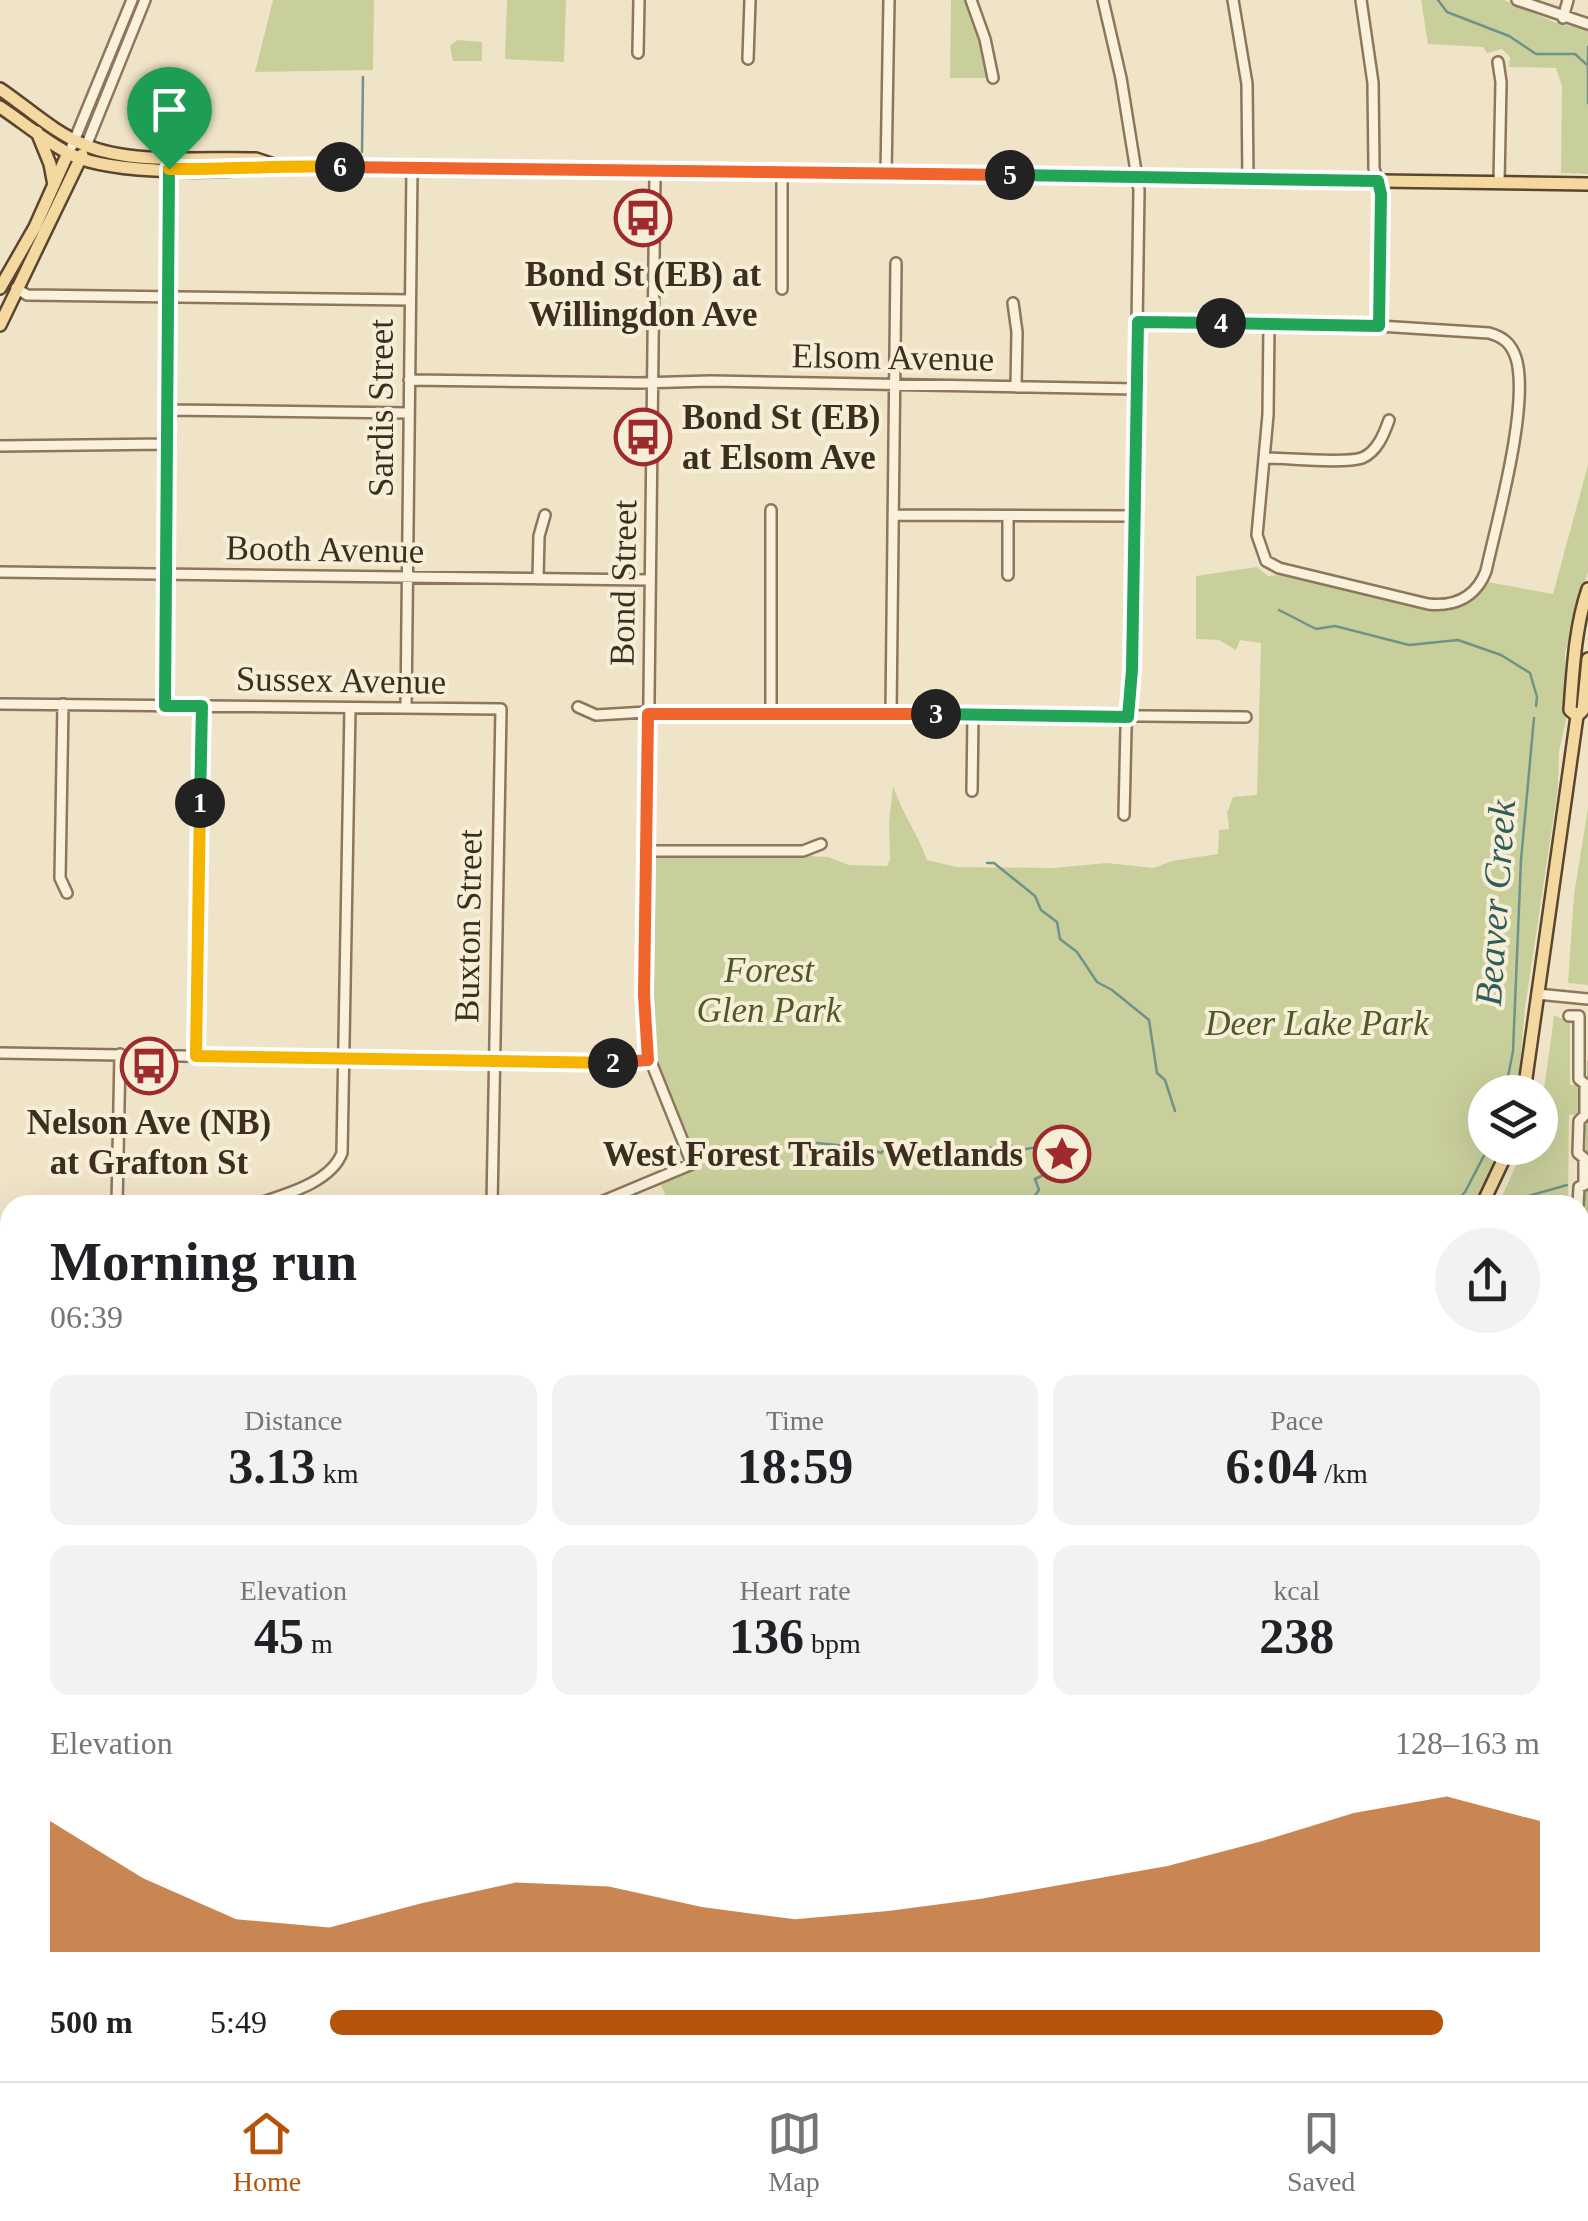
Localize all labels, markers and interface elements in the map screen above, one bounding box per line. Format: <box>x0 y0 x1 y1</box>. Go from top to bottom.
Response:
pin <box>127 67 212 170</box>
icon: arrive <box>142 82 197 137</box>
pin: 6 <box>315 142 365 192</box>
pin: 5 <box>985 150 1035 200</box>
text: 6 <box>333 151 347 182</box>
text: 5 <box>1003 159 1017 190</box>
bus stop icon: Bond St (EB) at Willingdon Ave <box>613 188 673 248</box>
place label: Bond St (EB) at Willingdon Ave <box>525 255 761 334</box>
pin: 4 <box>1196 298 1246 348</box>
text: 4 <box>1214 307 1228 338</box>
street label: Sardis Street <box>362 319 401 497</box>
street label: Elsom Avenue <box>791 336 995 379</box>
place label: Bond St (EB) at Elsom Ave <box>682 398 880 477</box>
bus stop icon: Bond St (EB) at Elsom Ave <box>613 407 673 467</box>
street label: Bond Street <box>603 499 644 666</box>
street label: Booth Avenue <box>225 528 425 571</box>
street label: Sussex Avenue <box>236 659 446 702</box>
pin: 3 <box>911 689 961 739</box>
text: 3 <box>929 698 943 729</box>
pin: 1 <box>175 778 225 828</box>
text: 1 <box>193 787 207 818</box>
water label: Beaver Creek <box>1467 797 1523 1007</box>
street label: Buxton Street <box>447 829 490 1023</box>
park label: Forest Glen Park <box>697 951 843 1030</box>
park label: Deer Lake Park <box>1204 1004 1430 1043</box>
bus stop icon: Nelson Ave (NB) at Grafton St <box>119 1036 179 1096</box>
pin: 2 <box>588 1038 638 1088</box>
text: 2 <box>606 1047 620 1078</box>
map controls <box>1468 1075 1558 1165</box>
button: layers <box>1468 1075 1558 1165</box>
place label: Nelson Ave (NB) at Grafton St <box>27 1103 271 1182</box>
place icon: West Forest Trails Wetlands <box>1032 1124 1092 1184</box>
place label: West Forest Trails Wetlands <box>603 1135 1023 1174</box>
button: share <box>1435 1228 1540 1333</box>
text: Morning run <box>50 1231 357 1292</box>
text: 06:39 <box>50 1299 123 1335</box>
text: Distance <box>244 1405 342 1436</box>
text: Time <box>766 1405 824 1436</box>
text: Pace <box>1270 1405 1323 1436</box>
text: 3.13 <box>228 1438 316 1494</box>
text: 18:59 <box>737 1438 853 1494</box>
text: 6:04 <box>1226 1438 1317 1494</box>
text: km <box>316 1458 358 1489</box>
text: /km <box>1317 1458 1368 1489</box>
text: Elevation <box>240 1575 347 1606</box>
text: Heart rate <box>739 1575 851 1606</box>
text: kcal <box>1273 1575 1320 1606</box>
text: 45 <box>254 1608 304 1664</box>
text: 136 <box>729 1608 804 1664</box>
text: 238 <box>1259 1608 1334 1664</box>
text: m <box>304 1628 333 1659</box>
text: bpm <box>804 1628 861 1659</box>
text: Elevation <box>50 1725 173 1761</box>
text: 128–163 m <box>1395 1725 1540 1761</box>
text: 500 m <box>50 2004 133 2040</box>
text: 5:49 <box>210 2004 267 2040</box>
tab: Home <box>233 2106 301 2198</box>
tab: Map <box>767 2106 822 2198</box>
tab: Saved <box>1287 2106 1355 2198</box>

